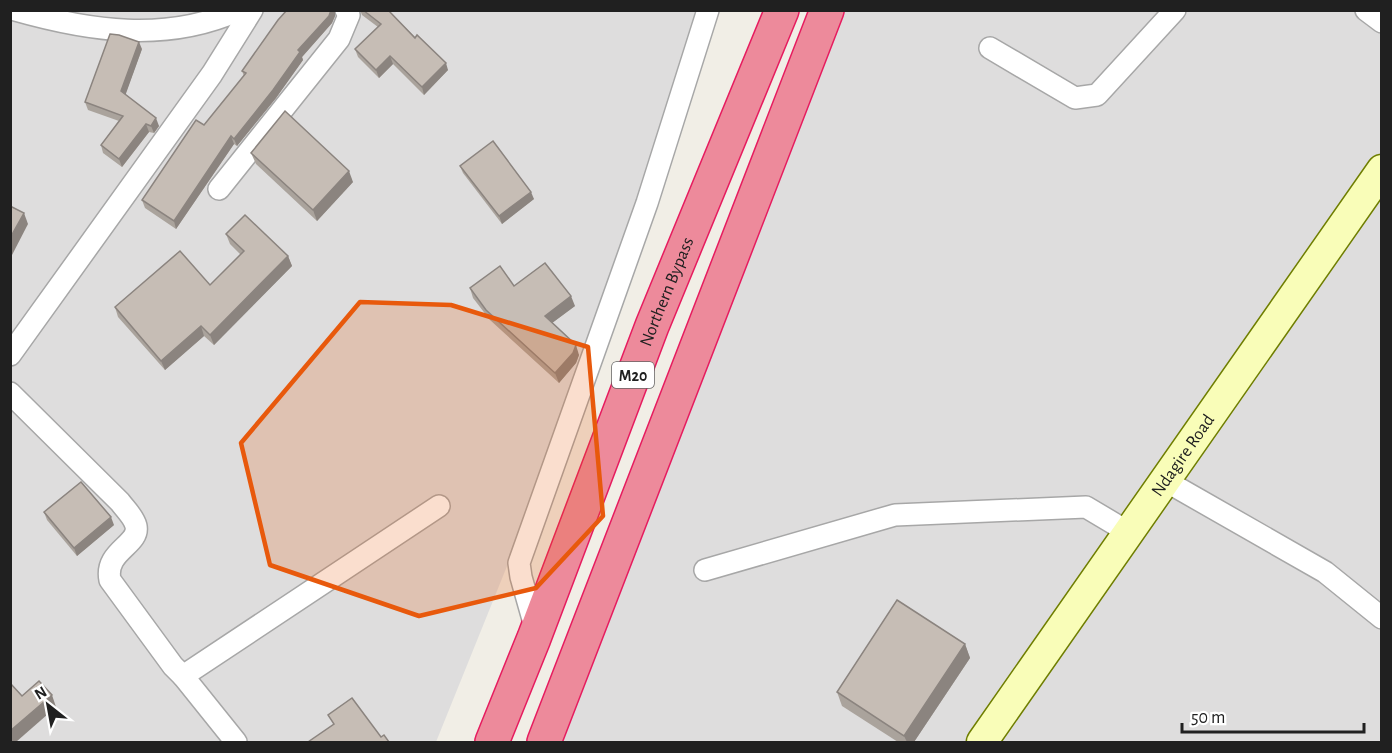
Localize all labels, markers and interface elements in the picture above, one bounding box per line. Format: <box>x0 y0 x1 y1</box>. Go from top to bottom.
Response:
street label: Northern Bypass <box>637 235 698 349</box>
road number: M20 <box>612 362 654 388</box>
street label: Ndagire Road <box>1149 411 1218 500</box>
north arrow <box>18 675 78 735</box>
text: N <box>32 683 50 703</box>
scale bar <box>1182 696 1364 734</box>
text: 50 m <box>1191 709 1225 727</box>

